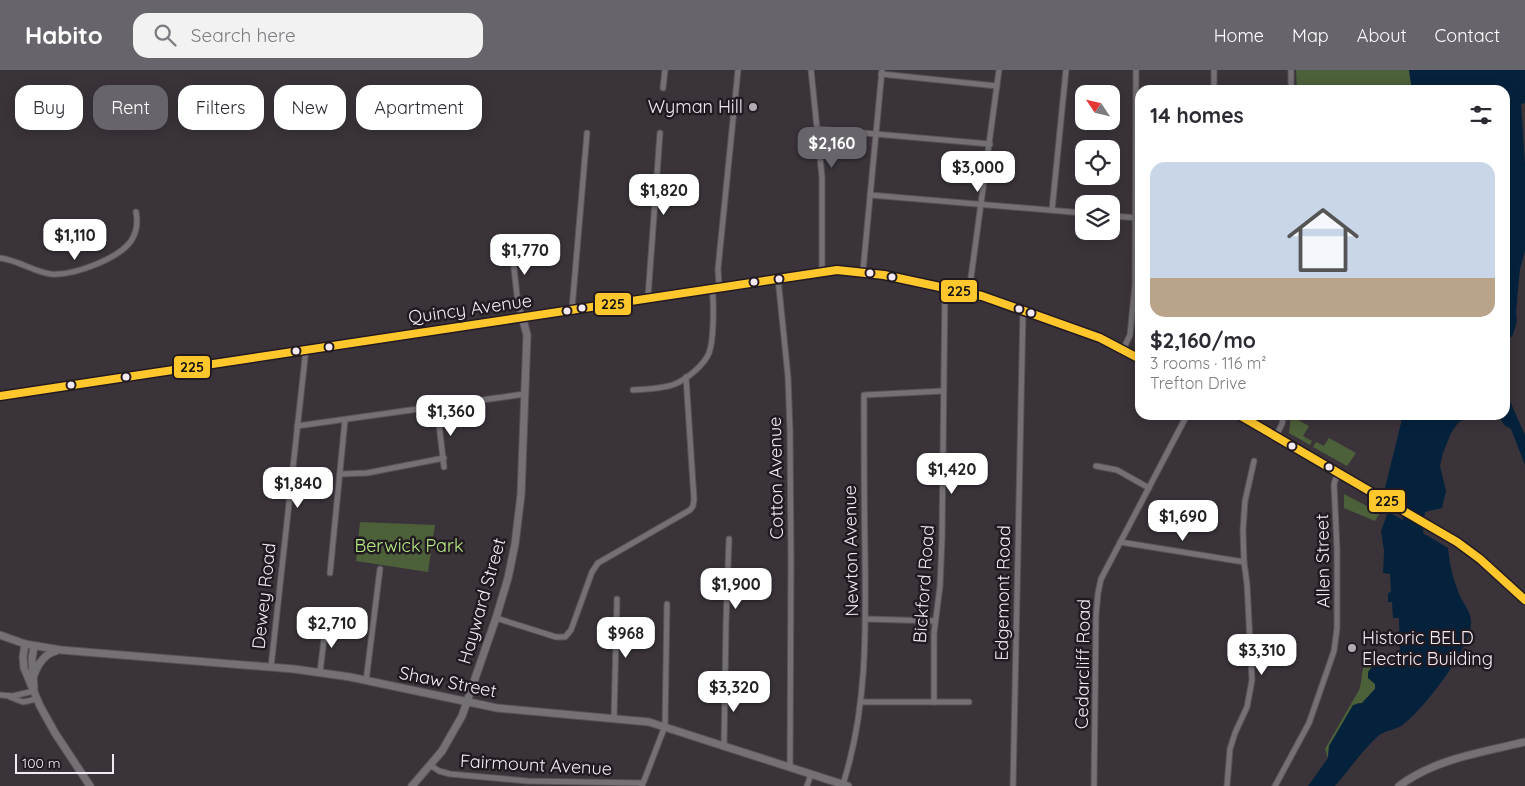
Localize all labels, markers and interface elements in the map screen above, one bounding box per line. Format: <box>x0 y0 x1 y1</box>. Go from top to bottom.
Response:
search box <box>133 13 483 58</box>
text: Habito <box>25 20 103 50</box>
icon: search <box>151 21 179 49</box>
text: Search here <box>191 23 296 47</box>
text: Home <box>1214 24 1264 47</box>
text: Map <box>1292 24 1329 47</box>
text: About <box>1357 24 1407 47</box>
text: Contact <box>1435 24 1500 47</box>
chip: Buy <box>15 85 83 130</box>
chip: Rent <box>93 85 168 130</box>
chip: Filters <box>178 85 264 130</box>
chip: New <box>274 85 346 130</box>
chip: Apartment <box>356 85 482 130</box>
north arrow <box>1075 85 1120 130</box>
map controls <box>1075 85 1120 240</box>
place label: Wyman Hill <box>648 95 743 118</box>
marker: Wyman Hill <box>747 101 759 113</box>
icon: filters <box>1467 101 1495 129</box>
text: 14 homes <box>1150 102 1244 128</box>
pin: $2,160 <box>791 126 873 169</box>
text: $2,160 <box>809 133 855 153</box>
button: locate <box>1075 140 1120 185</box>
pin: $3,000 <box>937 150 1019 193</box>
text: $3,000 <box>952 157 1004 177</box>
pin: $1,820 <box>623 174 705 216</box>
text: $1,820 <box>640 180 688 200</box>
button: layers <box>1075 195 1120 240</box>
icon: home <box>1278 195 1368 285</box>
pin: $1,110 <box>34 218 116 261</box>
text: $1,110 <box>54 225 96 245</box>
pin: $1,770 <box>484 234 566 276</box>
text: $1,770 <box>501 240 549 260</box>
unlabelled marker <box>865 268 875 278</box>
unlabelled marker <box>887 272 897 282</box>
unlabelled marker <box>774 274 784 284</box>
unlabelled marker <box>749 277 759 287</box>
line badge: 225 <box>940 279 978 303</box>
text: 225 <box>947 282 971 300</box>
street label: Quincy Avenue <box>407 288 533 329</box>
line badge: 225 <box>594 292 632 316</box>
text: 225 <box>601 295 625 313</box>
unlabelled marker <box>577 303 587 313</box>
unlabelled marker <box>1014 304 1024 314</box>
unlabelled marker <box>562 306 572 316</box>
unlabelled marker <box>1026 308 1036 318</box>
text: $2,160/mo <box>1150 327 1256 353</box>
unlabelled marker <box>324 342 334 352</box>
unlabelled marker <box>291 346 301 356</box>
text: 3 rooms · 116 m² <box>1150 353 1266 373</box>
line badge: 225 <box>173 355 211 379</box>
text: 225 <box>180 358 204 376</box>
unlabelled marker <box>121 372 131 382</box>
text: Trefton Drive <box>1150 373 1247 393</box>
unlabelled marker <box>66 380 76 390</box>
pin: $1,360 <box>410 394 492 437</box>
text: $1,360 <box>427 401 475 421</box>
street label: Cotton Avenue <box>763 417 788 539</box>
unlabelled marker <box>1287 441 1297 451</box>
pin: $1,420 <box>911 452 993 495</box>
text: $1,420 <box>928 459 976 479</box>
unlabelled marker <box>1324 462 1334 472</box>
pin: $1,840 <box>257 466 339 509</box>
text: $1,840 <box>274 473 322 493</box>
street label: Newton Avenue <box>838 485 863 617</box>
line badge: 225 <box>1368 489 1406 513</box>
text: 225 <box>1375 492 1399 510</box>
pin: $1,690 <box>1142 500 1224 542</box>
text: $1,690 <box>1159 506 1207 526</box>
street label: Allen Street <box>1310 514 1335 608</box>
street label: Bickford Road <box>908 524 939 644</box>
street label: Edgemont Road <box>990 525 1015 661</box>
park label: Berwick Park <box>354 534 464 557</box>
street label: Hayward Street <box>453 535 511 667</box>
street label: Dewey Road <box>246 542 281 650</box>
pin: $1,900 <box>695 568 777 610</box>
text: $1,900 <box>712 574 760 594</box>
street label: Cedarcliff Road <box>1070 599 1095 729</box>
pin: $2,710 <box>291 606 373 649</box>
text: $2,710 <box>308 613 356 633</box>
pin: $968 <box>596 616 656 659</box>
text: $968 <box>608 623 644 643</box>
place label: Historic BELD Electric Building <box>1362 626 1493 670</box>
pin: $3,310 <box>1221 634 1303 676</box>
text: $3,310 <box>1238 640 1286 660</box>
marker: Historic BELD Electric Building <box>1346 642 1358 654</box>
street label: Shaw Street <box>397 661 499 702</box>
pin: $3,320 <box>693 670 775 713</box>
text: $3,320 <box>709 677 759 697</box>
street label: Fairmount Avenue <box>460 749 613 780</box>
scale bar <box>15 751 114 774</box>
text: 100 m <box>22 754 60 772</box>

